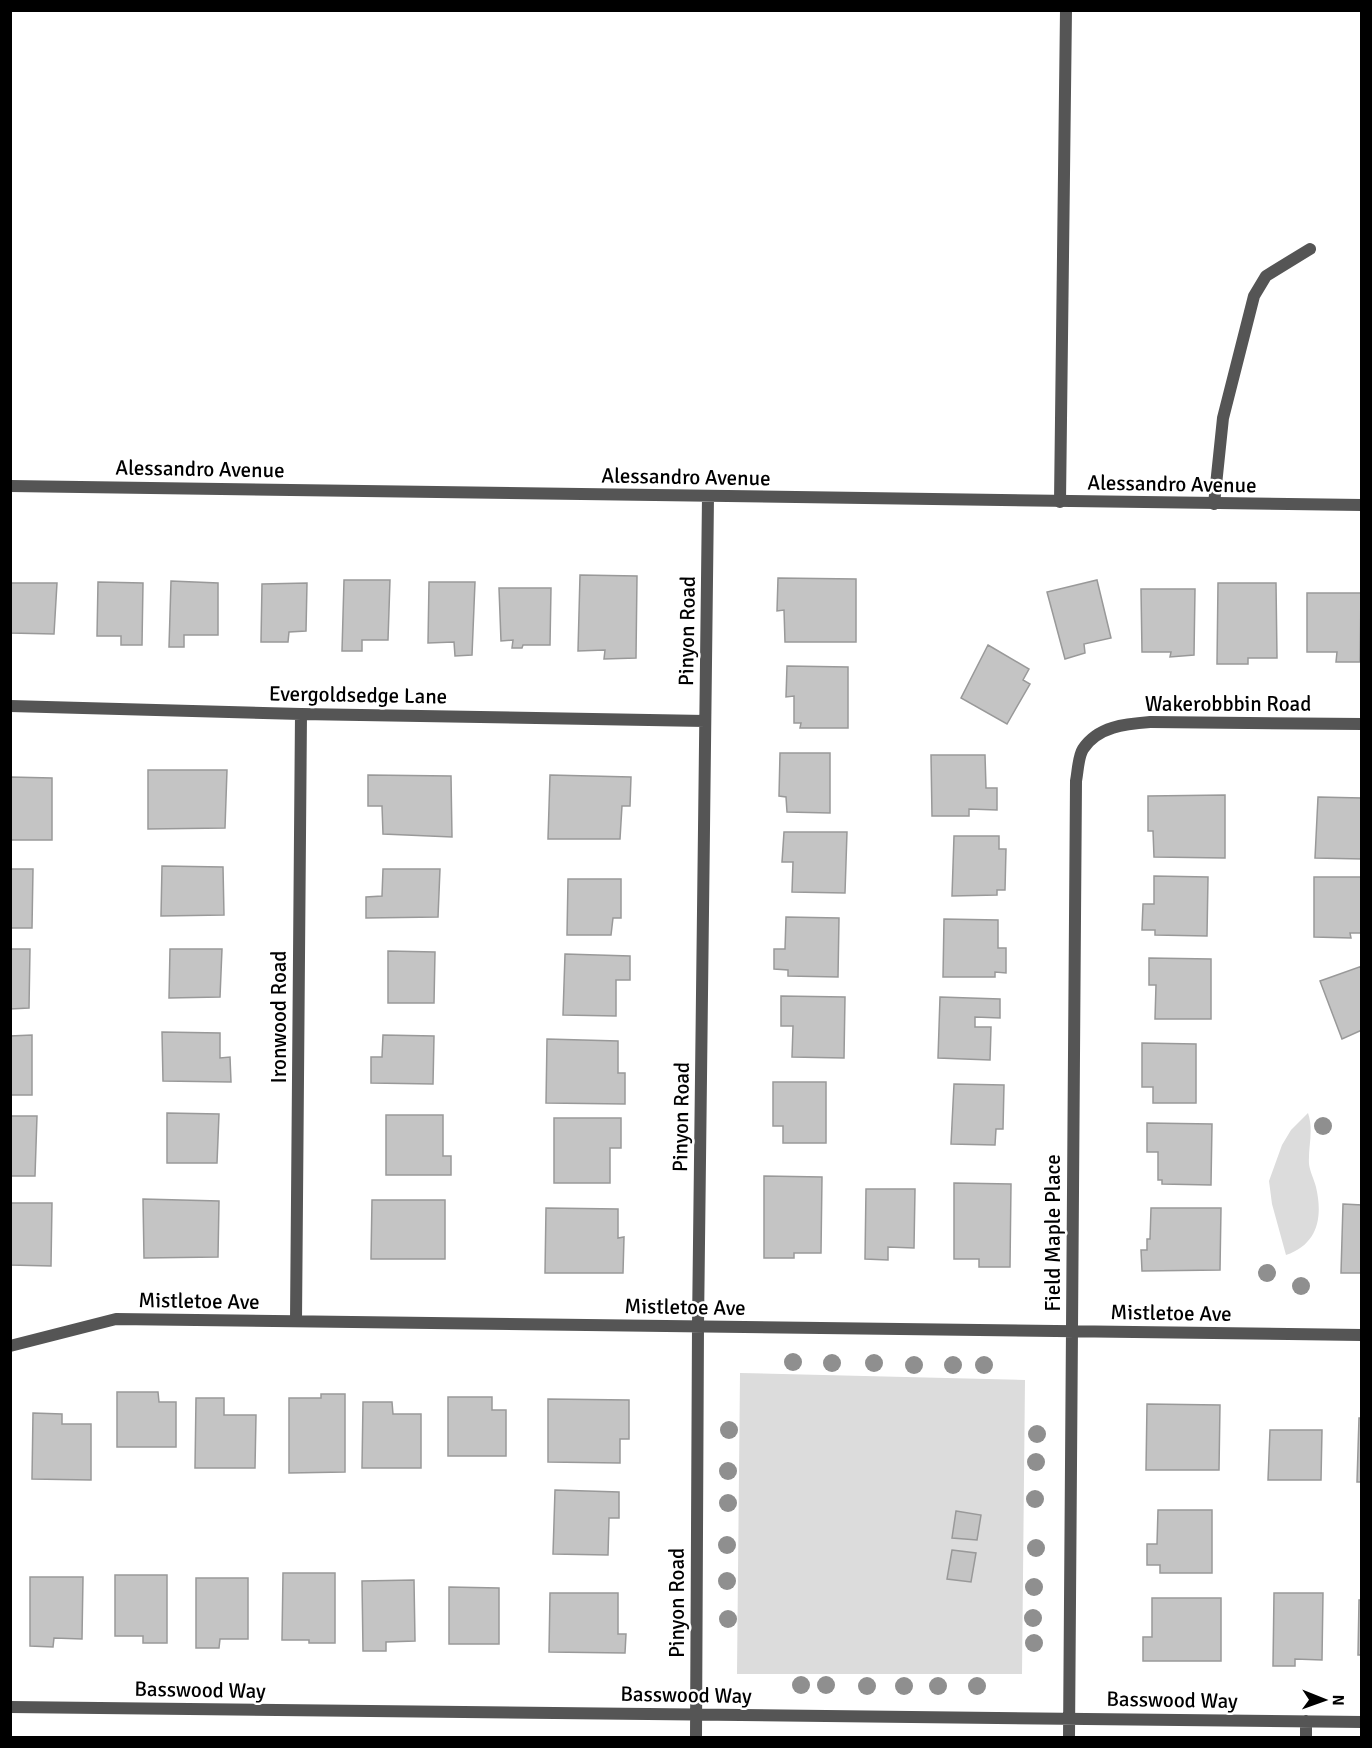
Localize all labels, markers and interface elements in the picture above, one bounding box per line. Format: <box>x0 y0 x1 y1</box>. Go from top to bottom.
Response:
street label: Alessandro Avenue <box>115 455 285 483</box>
street label: Alessandro Avenue <box>601 463 771 491</box>
street label: Alessandro Avenue <box>1087 470 1257 498</box>
street label: Pinyon Road <box>673 576 701 686</box>
street label: Evergoldsedge Lane <box>269 680 447 710</box>
street label: Wakerobbbin Road <box>1145 691 1311 717</box>
street label: Ironwood Road <box>266 951 292 1083</box>
street label: Pinyon Road <box>667 1062 695 1172</box>
street label: Field Maple Place <box>1040 1154 1066 1312</box>
street label: Mistletoe Ave <box>138 1287 260 1315</box>
street label: Mistletoe Ave <box>624 1293 746 1321</box>
street label: Mistletoe Ave <box>1110 1299 1232 1327</box>
street label: Pinyon Road <box>664 1548 690 1658</box>
north arrow <box>1294 1670 1354 1730</box>
street label: Basswood Way <box>134 1676 266 1704</box>
street label: Basswood Way <box>620 1681 752 1709</box>
street label: Basswood Way <box>1106 1686 1238 1714</box>
text: N <box>1328 1695 1348 1706</box>

